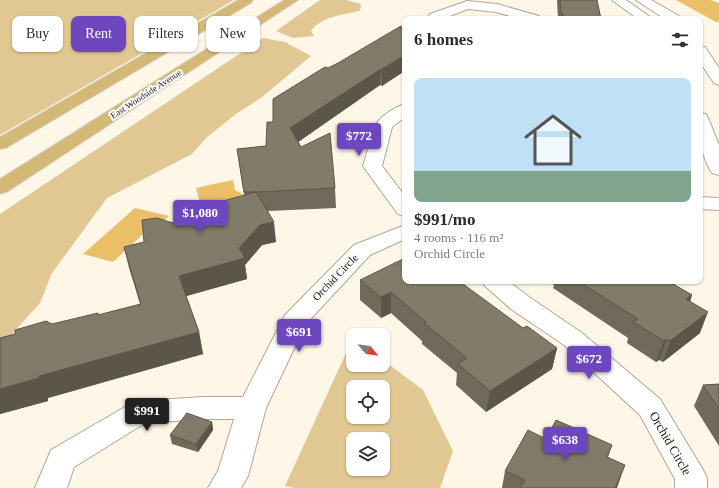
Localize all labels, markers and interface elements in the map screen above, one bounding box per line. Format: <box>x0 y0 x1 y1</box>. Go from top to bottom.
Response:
chip: Buy <box>12 16 63 52</box>
chip: Rent <box>71 16 126 52</box>
chip: Filters <box>134 16 198 52</box>
chip: New <box>206 16 260 52</box>
icon: filters <box>669 29 691 51</box>
text: 6 homes <box>414 30 473 49</box>
street label: East Woodside Avenue <box>109 67 183 121</box>
icon: home <box>517 104 589 176</box>
pin: $772 <box>335 123 383 157</box>
text: $772 <box>346 128 372 143</box>
pin: $1,080 <box>167 200 233 234</box>
text: $1,080 <box>182 205 218 220</box>
text: $991/mo <box>414 210 475 229</box>
text: 4 rooms · 116 m² <box>414 230 503 245</box>
text: Orchid Circle <box>414 246 485 261</box>
street label: Orchid Circle <box>310 251 360 303</box>
pin: $691 <box>275 319 323 353</box>
text: $691 <box>286 324 312 339</box>
north arrow <box>346 328 390 372</box>
map controls <box>346 328 390 476</box>
pin: $672 <box>565 346 613 380</box>
text: $672 <box>576 351 602 366</box>
button: locate <box>346 380 390 424</box>
pin: $991 <box>123 398 171 432</box>
text: $991 <box>134 403 160 418</box>
street label: Orchid Circle <box>646 409 695 478</box>
pin: $638 <box>541 427 589 461</box>
button: layers <box>346 432 390 476</box>
text: $638 <box>552 432 578 447</box>

